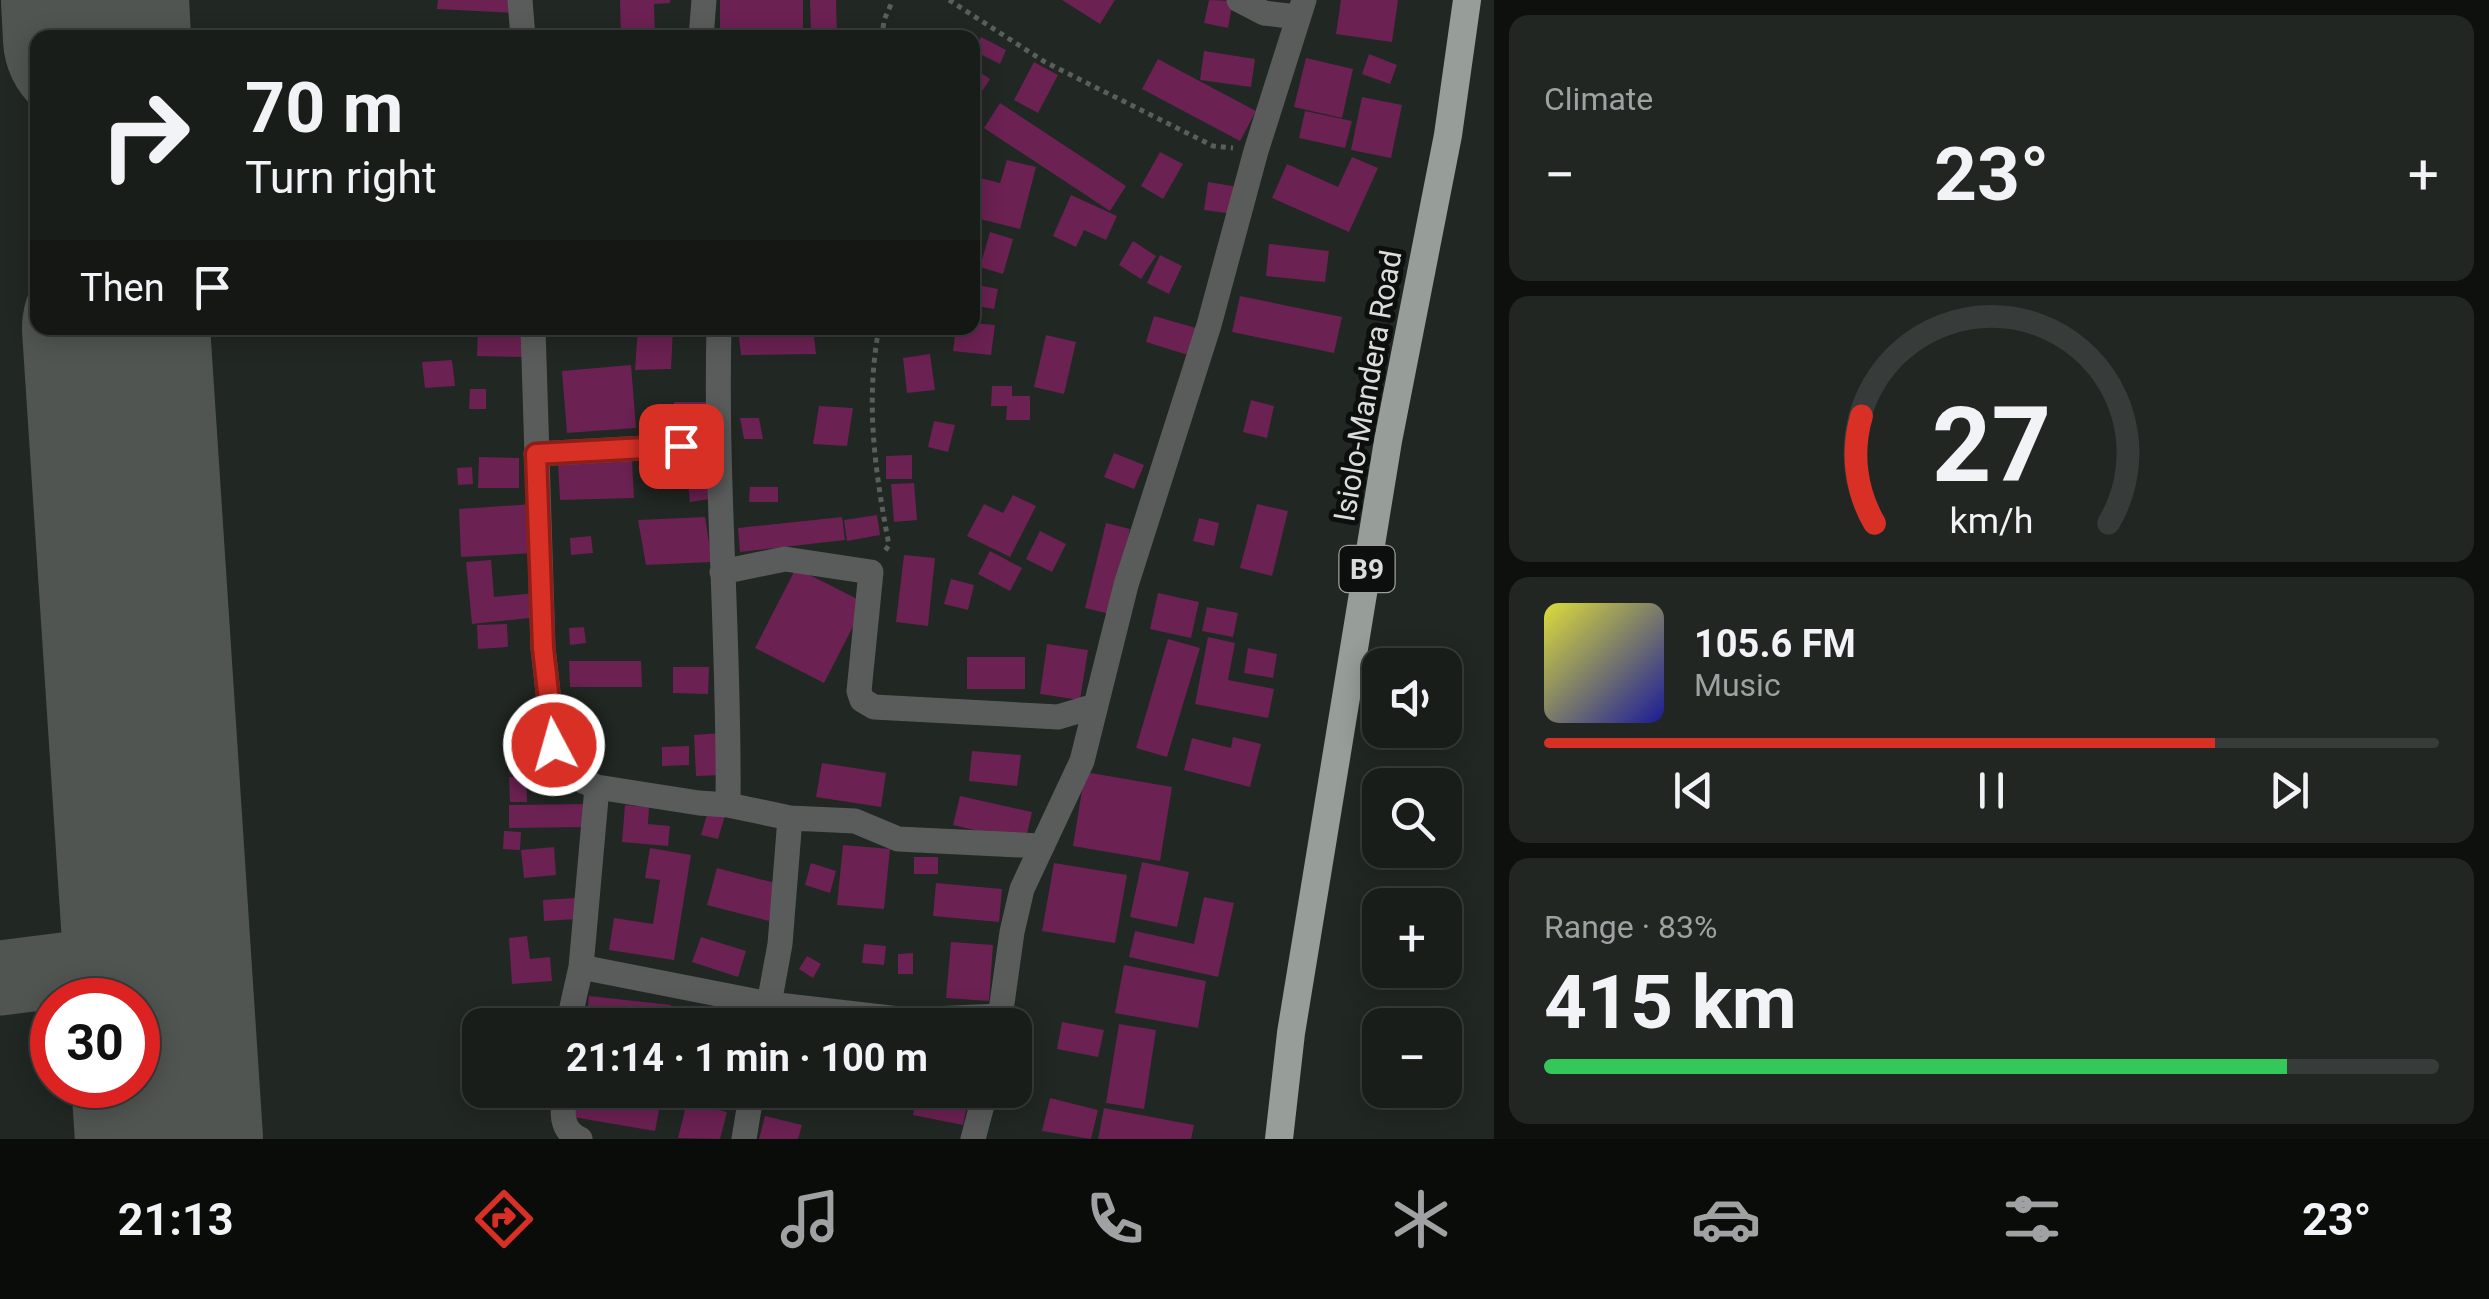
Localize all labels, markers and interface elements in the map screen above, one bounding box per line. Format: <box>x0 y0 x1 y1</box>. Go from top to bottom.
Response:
text: 70 m <box>245 67 403 149</box>
icon: right <box>80 70 210 200</box>
text: Climate <box>1544 80 1653 118</box>
text: 23° <box>1934 130 2049 218</box>
text: − <box>1544 143 1575 207</box>
text: + <box>2408 143 2439 207</box>
text: Turn right <box>245 151 437 204</box>
street label: Isiolo-Mandera Road <box>1326 248 1409 524</box>
icon: arrive <box>185 260 240 315</box>
text: Then <box>80 266 165 310</box>
text: 27 <box>1932 385 2051 506</box>
pin <box>639 404 724 489</box>
icon: arrive <box>654 419 709 474</box>
text: km/h <box>1950 500 2033 542</box>
road number: B9 <box>1340 546 1394 592</box>
text: 105.6 FM <box>1694 622 1856 666</box>
map controls <box>1362 648 1462 1108</box>
button: sound <box>1362 648 1462 748</box>
text: Music <box>1694 666 1781 704</box>
position arrow <box>502 693 606 797</box>
icon: previous <box>1666 763 1721 818</box>
icon: pause <box>1964 763 2019 818</box>
icon: next <box>2262 763 2317 818</box>
button: search <box>1362 768 1462 868</box>
button: + <box>1362 888 1462 988</box>
text: Range · 83% <box>1544 908 1717 946</box>
text: 415 km <box>1544 958 1797 1046</box>
speed limit sign: 30 <box>30 978 160 1108</box>
button: − <box>1362 1008 1462 1108</box>
text: 21:14 · 1 min · 100 m <box>566 1036 928 1080</box>
icon: directions <box>469 1184 539 1254</box>
icon: music <box>775 1184 845 1254</box>
icon: phone <box>1080 1184 1150 1254</box>
icon: climate <box>1386 1184 1456 1254</box>
icon: car <box>1691 1184 1761 1254</box>
icon: filters <box>1997 1184 2067 1254</box>
text: 21:13 <box>118 1193 234 1246</box>
text: 23° <box>2302 1193 2371 1246</box>

